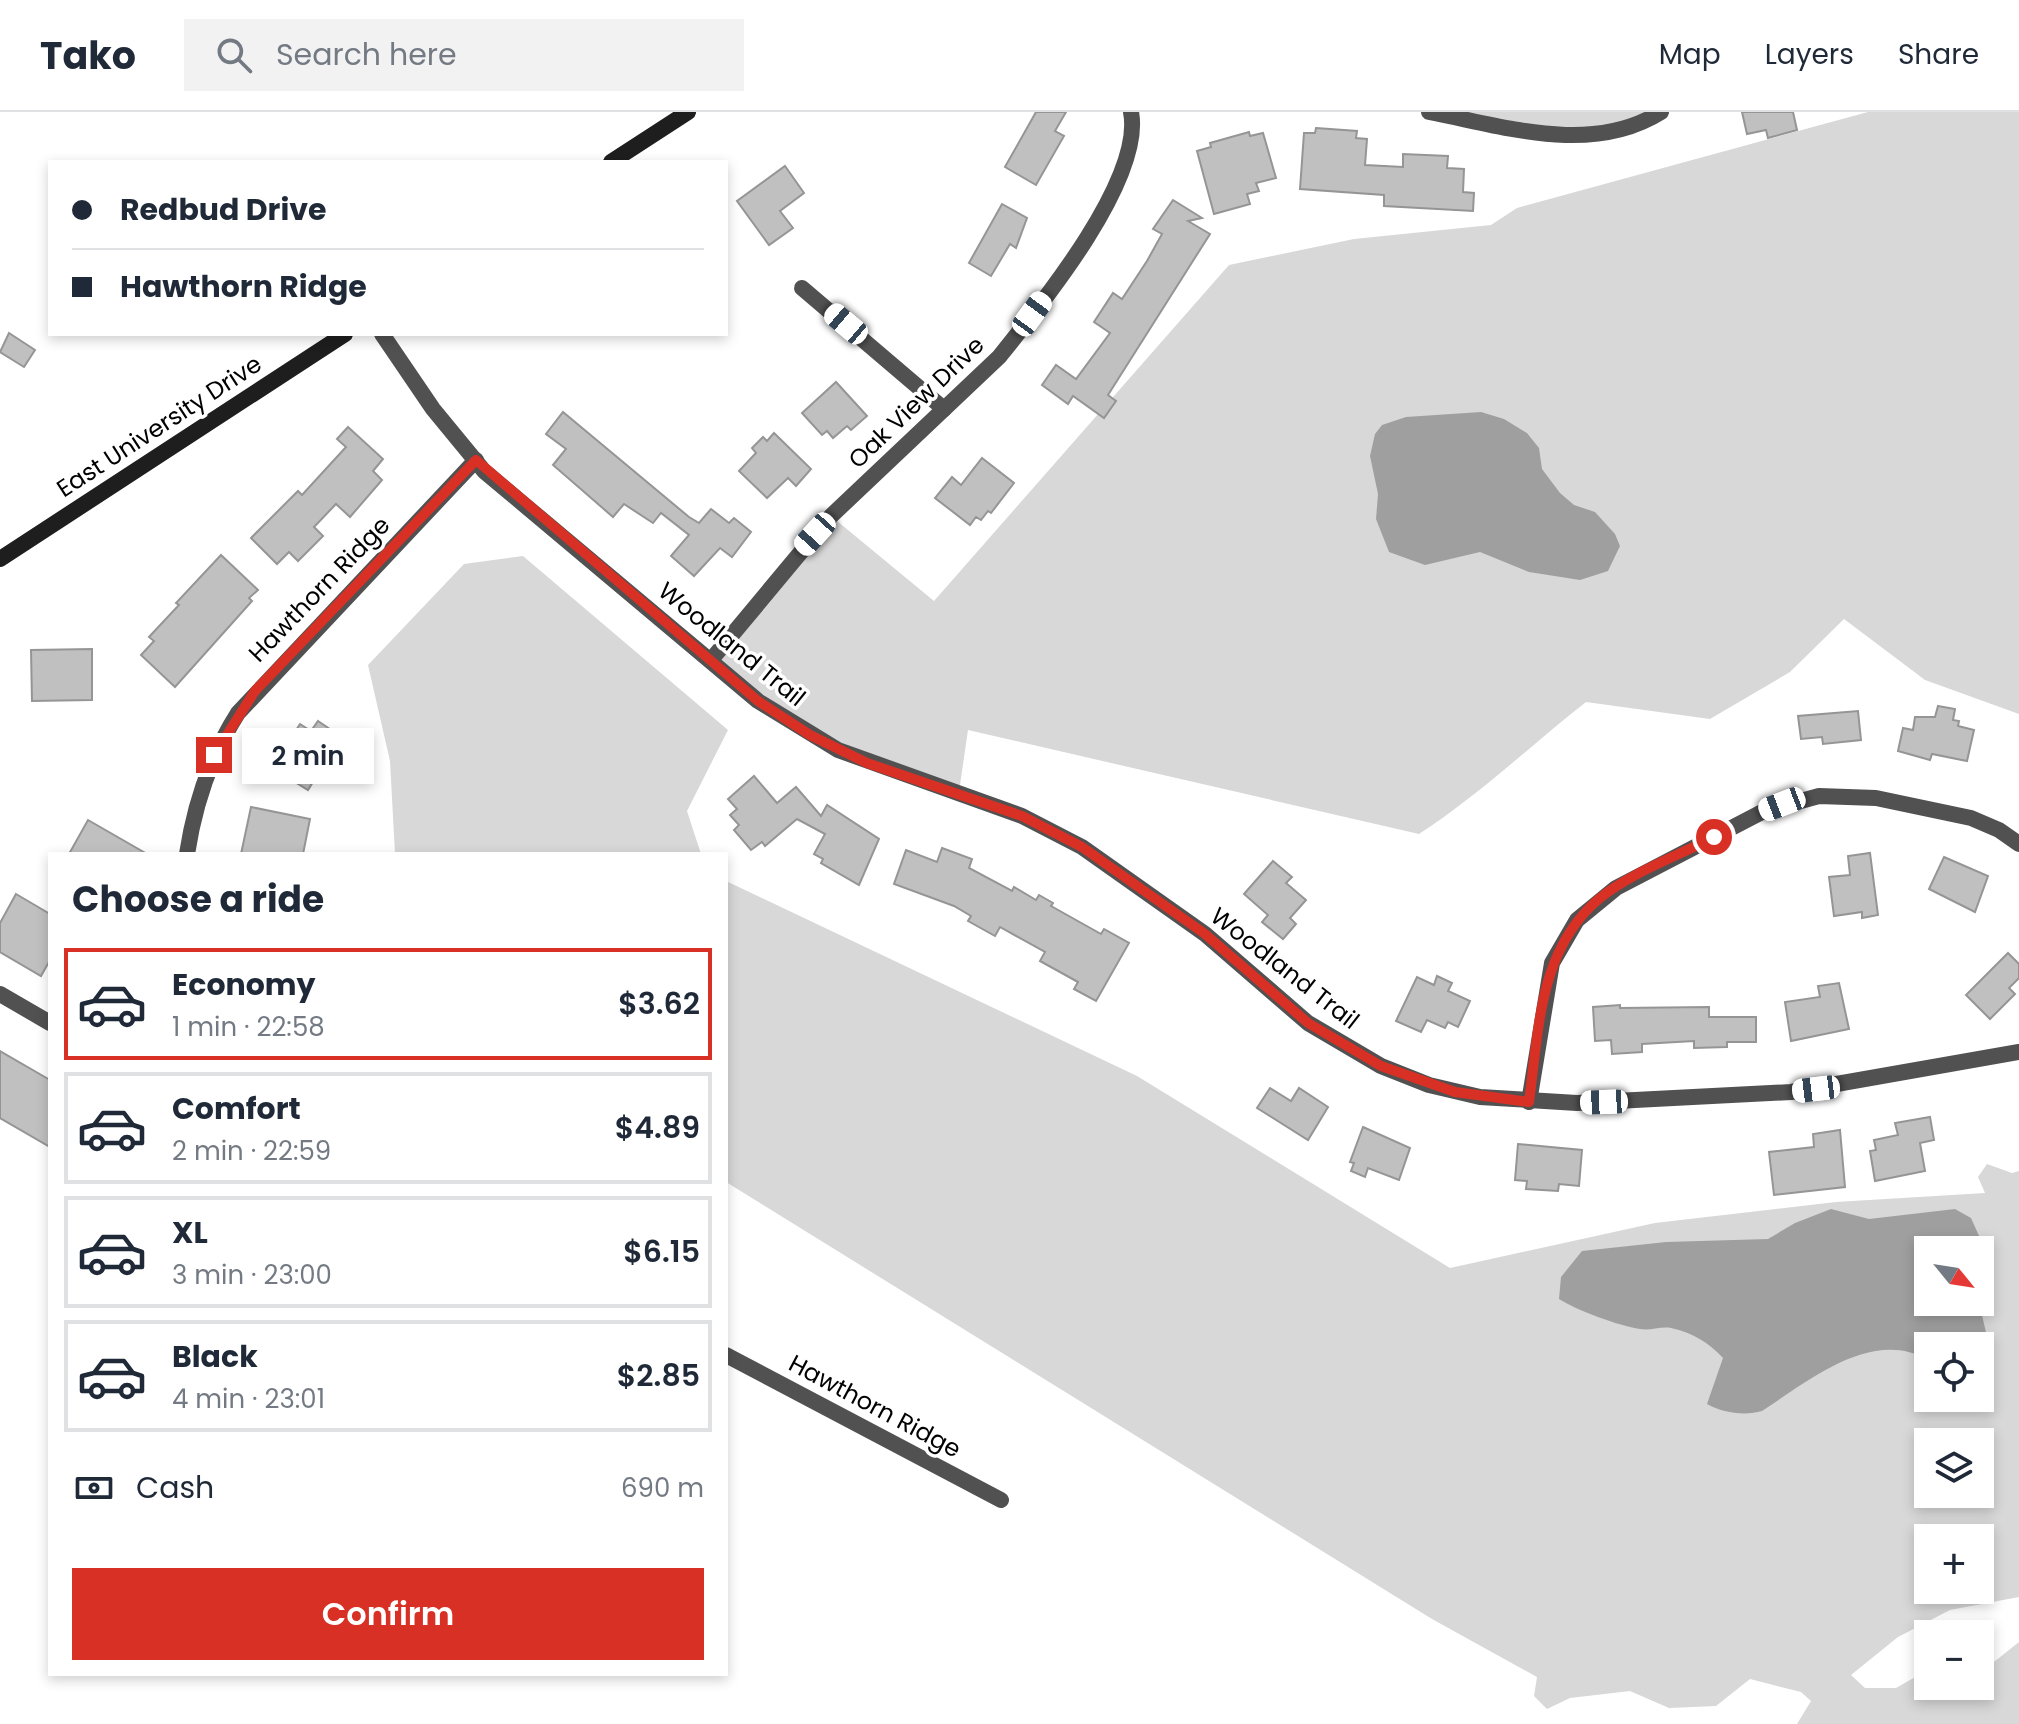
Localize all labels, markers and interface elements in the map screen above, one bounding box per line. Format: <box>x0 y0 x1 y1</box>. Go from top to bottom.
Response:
search box <box>184 19 744 91</box>
text: Tako <box>40 29 136 82</box>
icon: search <box>212 33 256 77</box>
text: Search here <box>276 33 457 76</box>
text: Map <box>1659 35 1721 74</box>
text: Layers <box>1765 35 1854 74</box>
text: Share <box>1898 35 1979 74</box>
text: Redbud Drive <box>120 188 327 231</box>
text: Hawthorn Ridge <box>120 265 367 308</box>
car <box>1008 288 1056 340</box>
car <box>820 299 872 349</box>
street label: Oak View Drive <box>841 329 991 475</box>
street label: East University Drive <box>50 347 268 505</box>
car <box>790 508 840 560</box>
street label: Hawthorn Ridge <box>241 509 397 669</box>
street label: Woodland Trail <box>651 574 813 714</box>
callout: 2 min <box>242 727 374 783</box>
route end <box>196 737 232 773</box>
text: 2 min <box>272 738 344 774</box>
car <box>1755 784 1809 824</box>
route start <box>1696 819 1732 855</box>
text: Choose a ride <box>72 874 324 925</box>
street label: Woodland Trail <box>1204 899 1366 1037</box>
text: Economy <box>172 963 316 1006</box>
icon: car <box>76 968 148 1040</box>
text: $3.62 <box>618 982 700 1025</box>
text: 1 min · 22:58 <box>172 1009 325 1045</box>
car <box>1791 1074 1841 1104</box>
text: Comfort <box>172 1087 301 1130</box>
car <box>1580 1089 1628 1115</box>
icon: car <box>76 1092 148 1164</box>
text: $4.89 <box>615 1106 700 1149</box>
text: 2 min · 22:59 <box>172 1133 331 1169</box>
text: XL <box>172 1211 208 1254</box>
icon: car <box>76 1216 148 1288</box>
text: $6.15 <box>623 1230 700 1273</box>
north arrow <box>1914 1236 1994 1316</box>
map controls <box>1914 1236 1994 1700</box>
text: 3 min · 23:00 <box>172 1257 332 1293</box>
button: locate <box>1914 1332 1994 1412</box>
text: Black <box>172 1335 258 1378</box>
icon: car <box>76 1340 148 1412</box>
street label: Hawthorn Ridge <box>783 1347 967 1465</box>
text: $2.85 <box>617 1354 700 1397</box>
text: 4 min · 23:01 <box>172 1381 325 1417</box>
button: layers <box>1914 1428 1994 1508</box>
icon: cash <box>72 1466 116 1510</box>
text: Cash <box>136 1466 214 1509</box>
text: 690 m <box>621 1470 704 1506</box>
button: + <box>1914 1524 1994 1604</box>
button: Confirm <box>72 1568 704 1660</box>
button: − <box>1914 1620 1994 1700</box>

